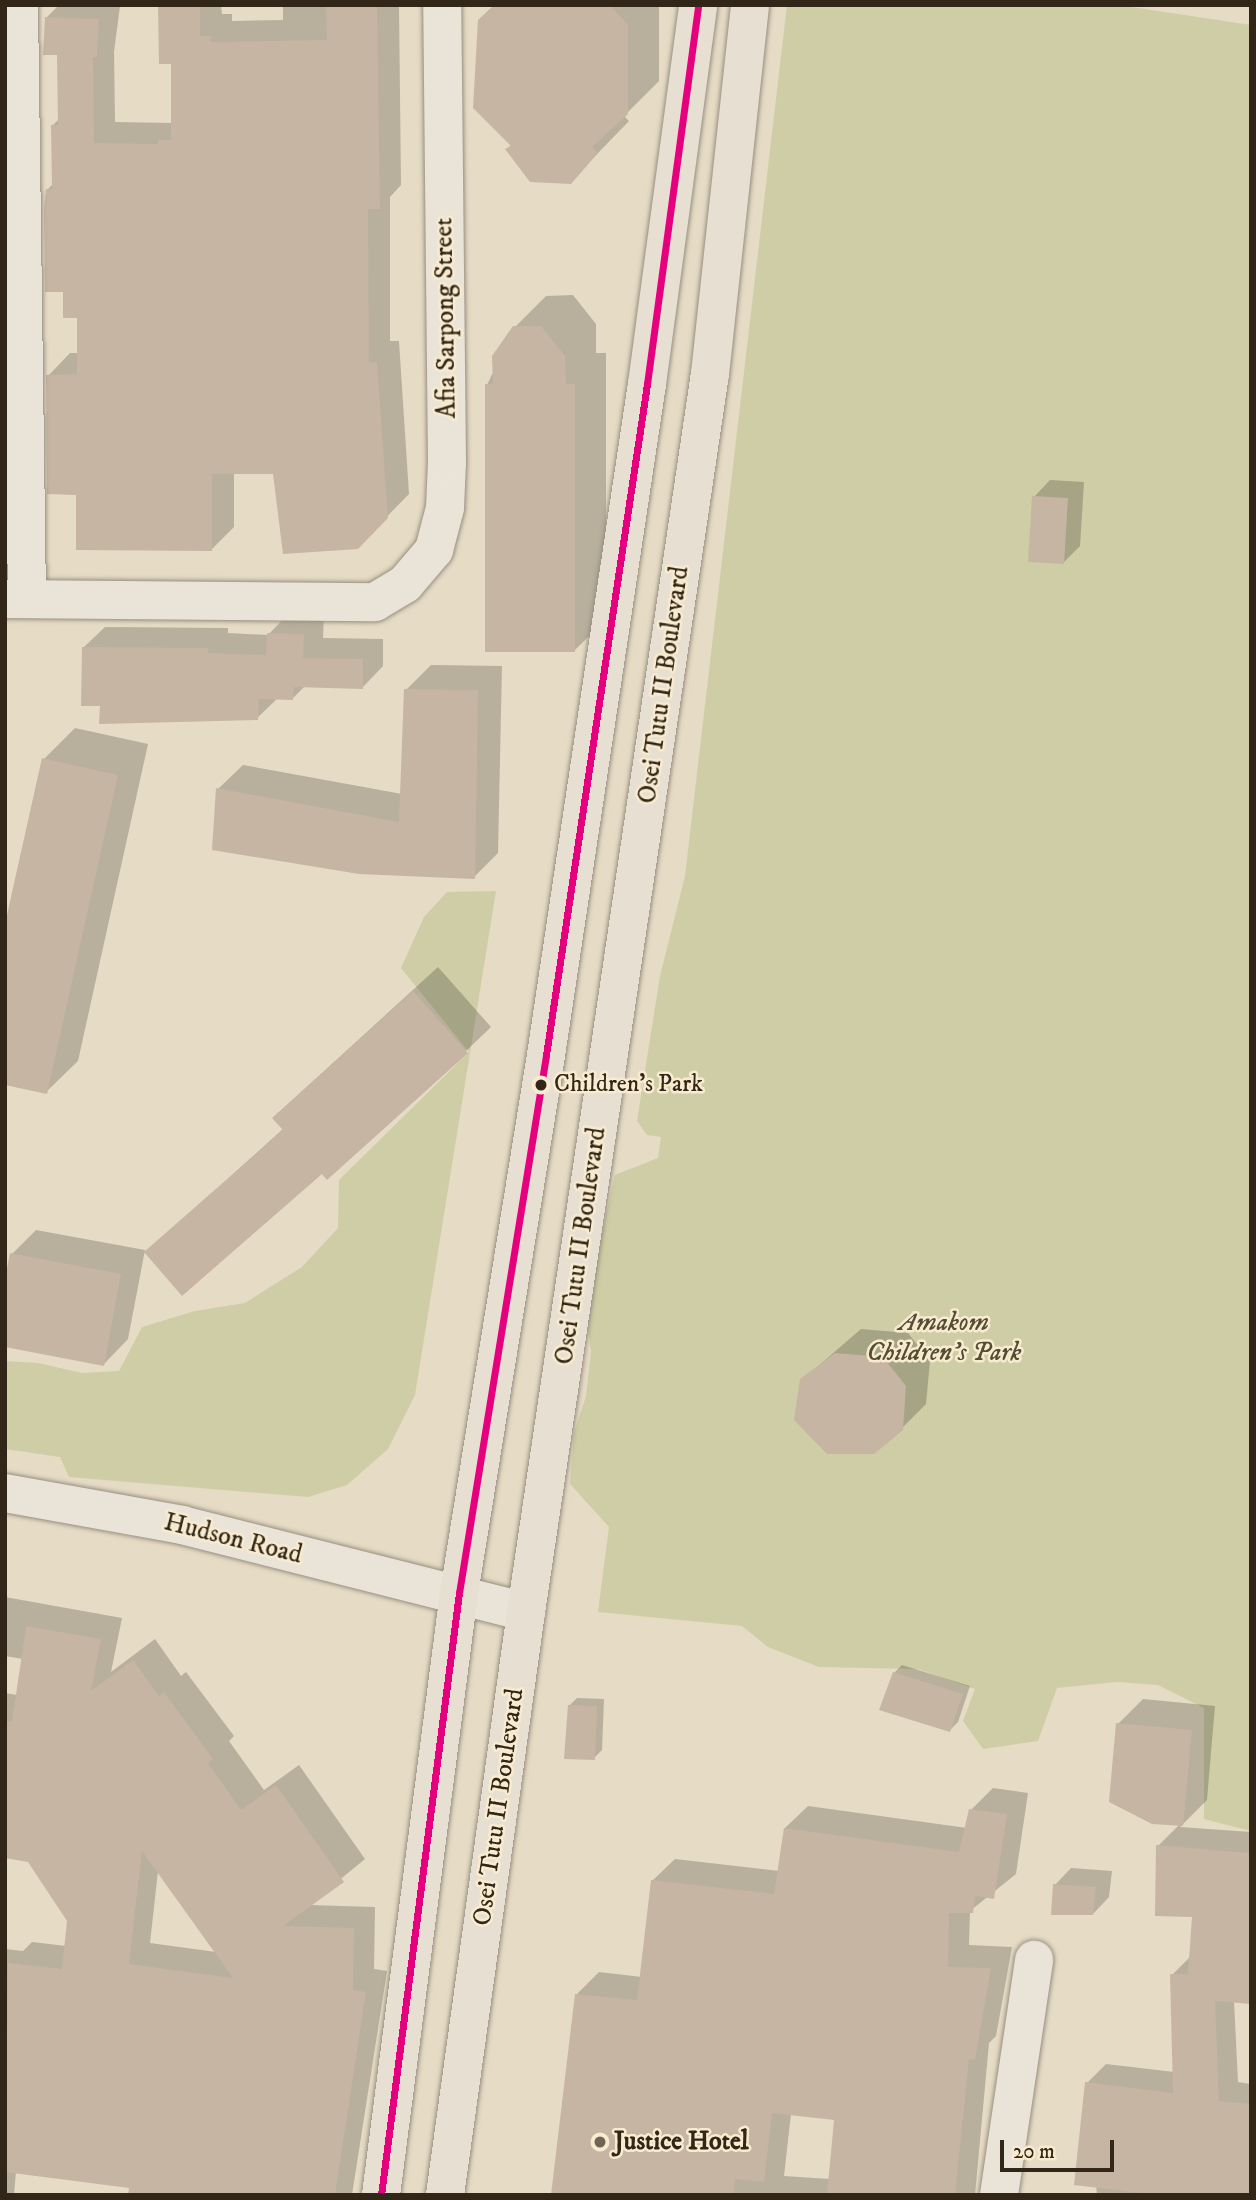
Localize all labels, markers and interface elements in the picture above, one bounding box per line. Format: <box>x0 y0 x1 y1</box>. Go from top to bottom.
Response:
street label: Afia Sarpong Street <box>429 217 463 419</box>
street label: Osei Tutu II Boulevard <box>632 564 696 806</box>
place label: Children's Park <box>554 1071 703 1099</box>
marker: Children's Park <box>534 1078 548 1092</box>
street label: Osei Tutu II Boulevard <box>549 1125 613 1367</box>
park label: Amakom Children's Park <box>867 1307 1021 1368</box>
street label: Hudson Road <box>161 1507 305 1571</box>
street label: Osei Tutu II Boulevard <box>467 1686 531 1928</box>
place label: Justice Hotel <box>614 2126 749 2158</box>
scale bar <box>1004 2126 1118 2170</box>
marker: Justice Hotel <box>592 2134 608 2150</box>
text: 20 m <box>1013 2139 1055 2165</box>

